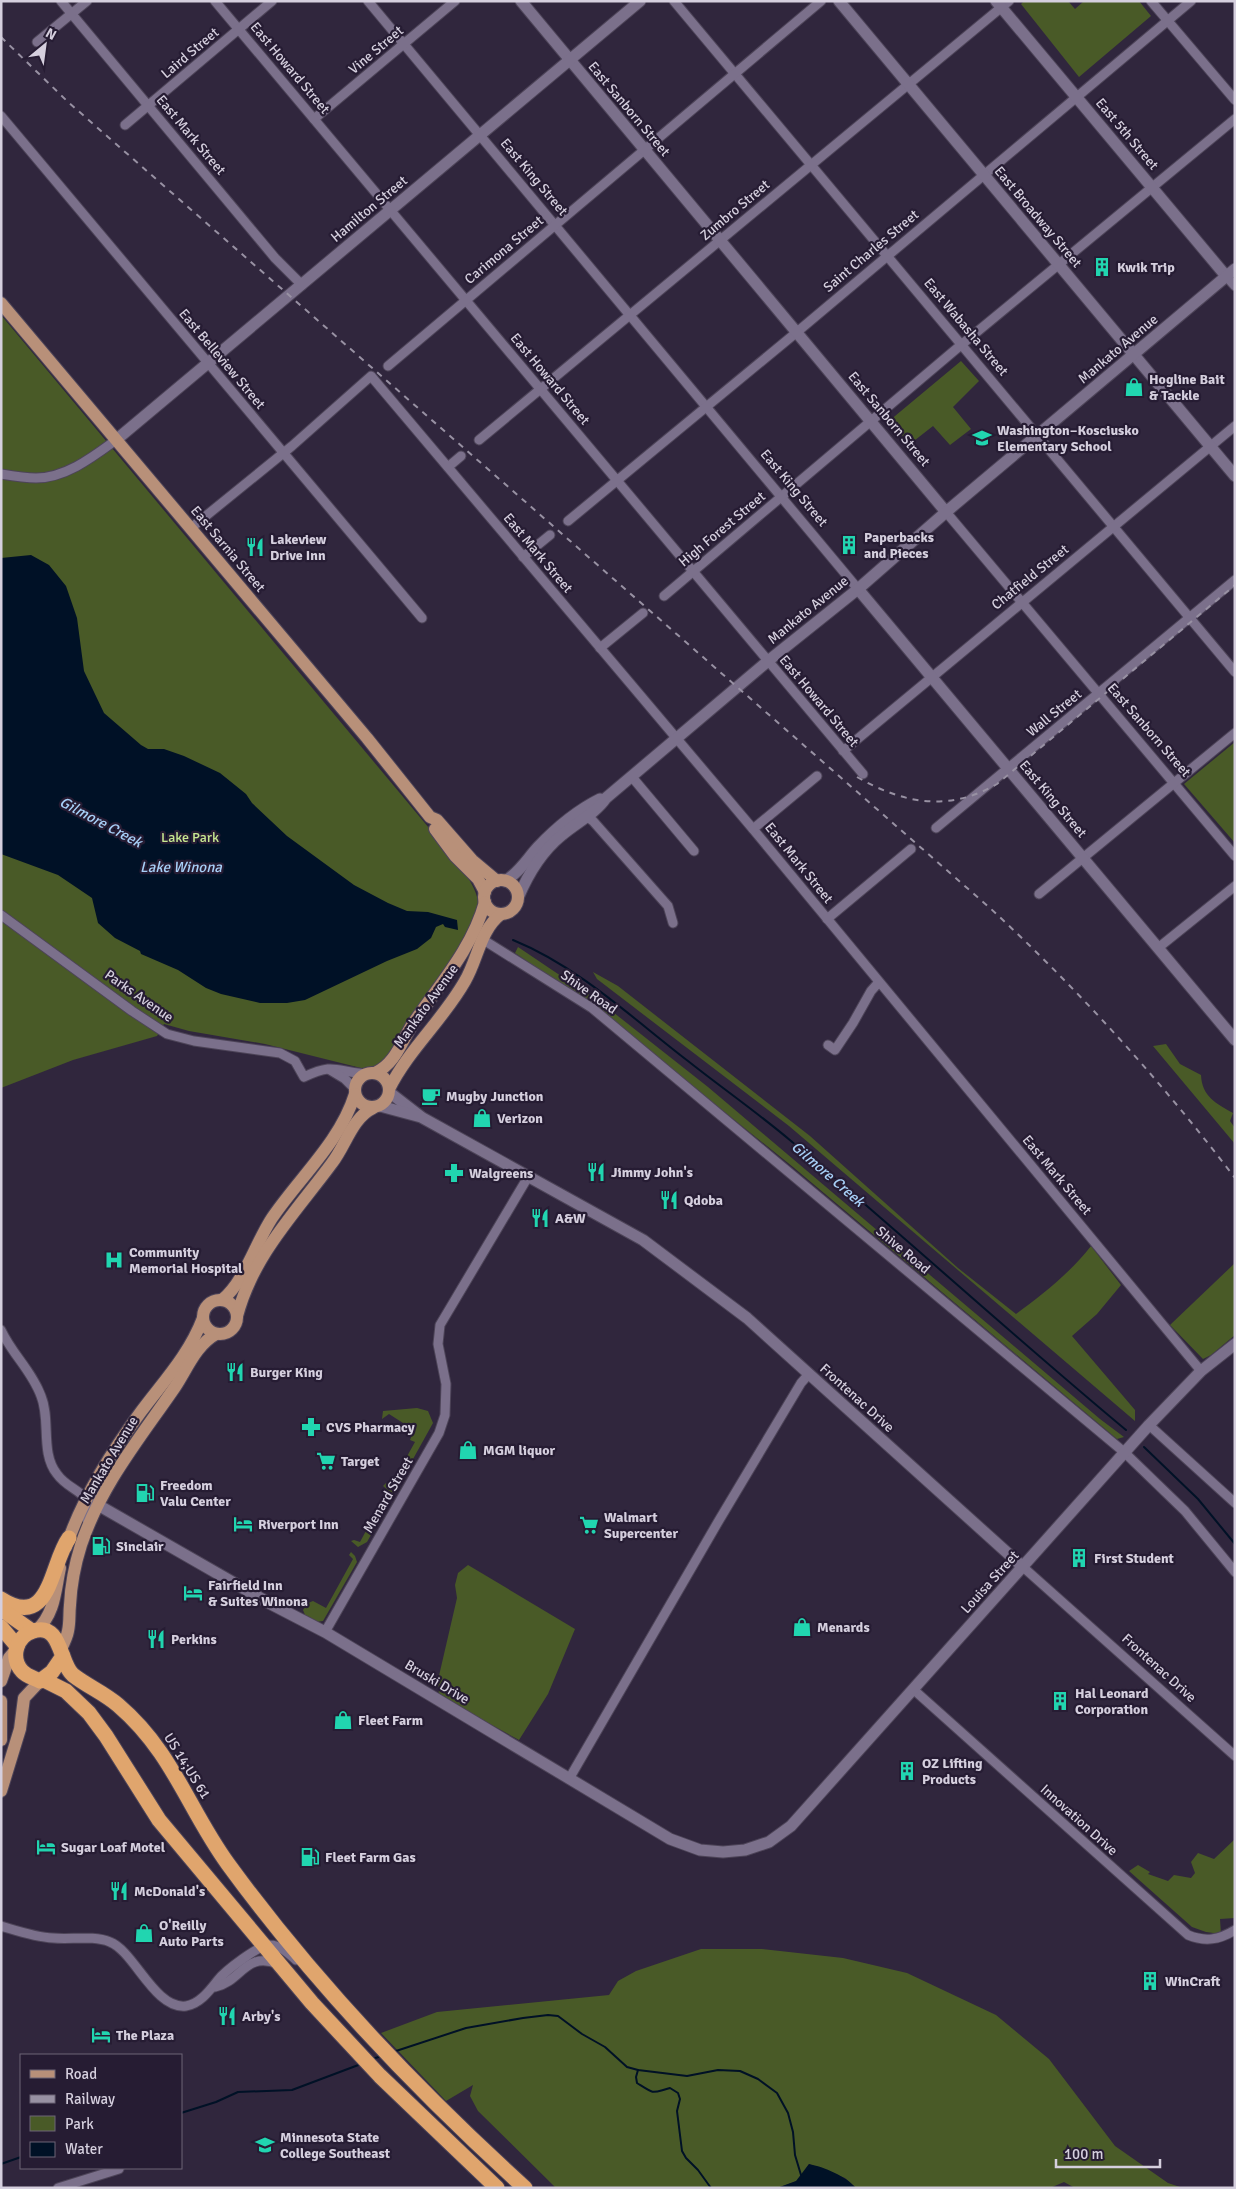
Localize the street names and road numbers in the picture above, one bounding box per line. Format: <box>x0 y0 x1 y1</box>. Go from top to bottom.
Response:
street label: East Howard Street <box>247 19 333 117</box>
street label: Vine Street <box>345 22 407 78</box>
street label: Laird Street <box>158 24 222 82</box>
street label: East Sanborn Street <box>584 58 674 160</box>
street label: East Mark Street <box>153 92 229 179</box>
street label: East 5th Street <box>1092 95 1162 173</box>
street label: East King Street <box>497 135 571 219</box>
street label: East Broadway Street <box>991 163 1085 271</box>
street label: Hamilton Street <box>327 172 411 246</box>
street label: Zumbro Street <box>697 176 773 244</box>
street label: Saint Charles Street <box>820 206 922 296</box>
street label: Carimona Street <box>461 212 547 288</box>
street label: East Wabasha Street <box>920 275 1012 379</box>
street label: East Belleview Street <box>175 305 269 413</box>
street label: Mankato Avenue <box>1075 311 1161 387</box>
street label: East Howard Street <box>507 330 593 428</box>
street label: East Sanborn Street <box>844 368 934 470</box>
street label: East King Street <box>757 446 831 530</box>
street label: High Forest Street <box>675 488 769 570</box>
street label: East Sarnia Street <box>187 502 269 596</box>
street label: East Mark Street <box>500 510 576 597</box>
street label: Chatfield Street <box>988 541 1072 613</box>
street label: Mankato Avenue <box>764 572 852 648</box>
street label: East Howard Street <box>776 652 862 750</box>
street label: East Sanborn Street <box>1104 680 1194 780</box>
street label: Wall Street <box>1023 686 1085 740</box>
street label: East King Street <box>1016 757 1090 841</box>
street label: East Mark Street <box>761 819 837 907</box>
street label: Mankato Avenue <box>390 961 462 1051</box>
street label: Parks Avenue <box>101 966 177 1026</box>
street label: Shive Road <box>557 966 621 1018</box>
street label: East Mark Street <box>1019 1132 1095 1219</box>
street label: Shive Road <box>873 1223 933 1277</box>
street label: Frontenac Drive <box>816 1360 898 1436</box>
street label: Mankato Avenue <box>76 1413 142 1507</box>
street label: Menard Street <box>359 1454 417 1536</box>
street label: Louisa Street <box>957 1547 1023 1617</box>
street label: Frontenac Drive <box>1118 1630 1200 1706</box>
street label: Bruski Drive <box>402 1656 472 1708</box>
street label: US 14;US 61 <box>160 1730 214 1802</box>
street label: Innovation Drive <box>1037 1781 1121 1859</box>

